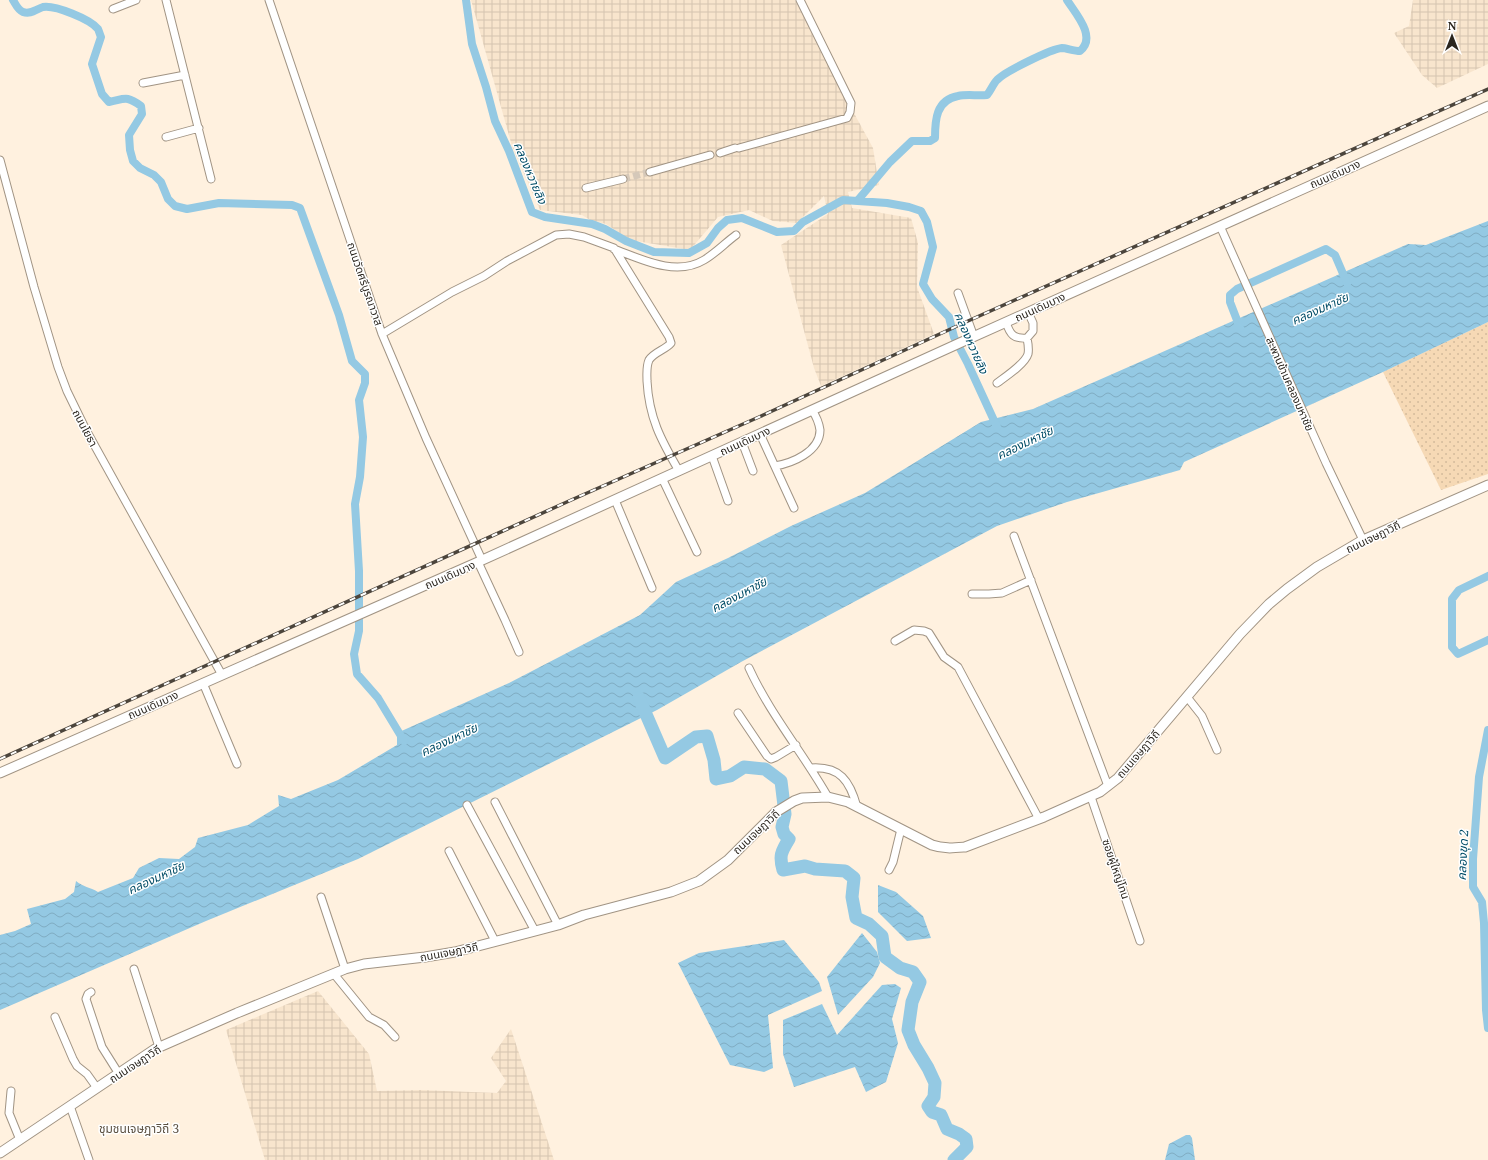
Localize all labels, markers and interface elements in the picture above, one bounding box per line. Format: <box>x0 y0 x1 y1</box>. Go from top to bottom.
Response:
north arrow <box>1432 16 1472 56</box>
text: N <box>1448 18 1457 33</box>
water label: คลองหวายลิง <box>510 139 551 207</box>
street label: ถนนเดิมบาง <box>1307 156 1362 191</box>
street label: ถนนวัดศรีบูรณาวาส <box>344 240 387 328</box>
street label: ถนนเดิมบาง <box>1012 288 1067 325</box>
water label: คลองมหาชัย <box>1289 288 1352 329</box>
water label: คลองหวายลิง <box>950 309 993 377</box>
street label: สะพานข้ามคลองมหาชัย <box>1263 334 1318 433</box>
street label: ถนนโยธา <box>69 407 101 449</box>
water label: คลองมหาชัย <box>994 421 1057 463</box>
street label: ถนนเดิมบาง <box>717 422 772 459</box>
street label: ถนนเจษฎาวิถี <box>1343 517 1403 556</box>
street label: ถนนเดิมบาง <box>422 557 477 592</box>
water label: คลองมหาชัย <box>708 572 770 616</box>
street label: ถนนเดิมบาง <box>125 687 180 722</box>
water label: คลองมหาชัย <box>418 719 481 760</box>
street label: ถนนเจษฎาวิถี <box>1113 726 1163 781</box>
street label: ถนนเจษฎาวิถี <box>729 806 782 857</box>
water label: คลองขุด 2 <box>1453 829 1472 881</box>
street label: ซอยผู้ใหญ่โทน <box>1099 837 1134 901</box>
water label: คลองมหาชัย <box>125 857 188 898</box>
street label: ถนนเจษฎาวิถี <box>418 939 479 965</box>
street label: ถนนเจษฎาวิถี <box>106 1041 164 1086</box>
district label: ชุมชนเจษฎาวิถี 3 <box>99 1120 179 1137</box>

